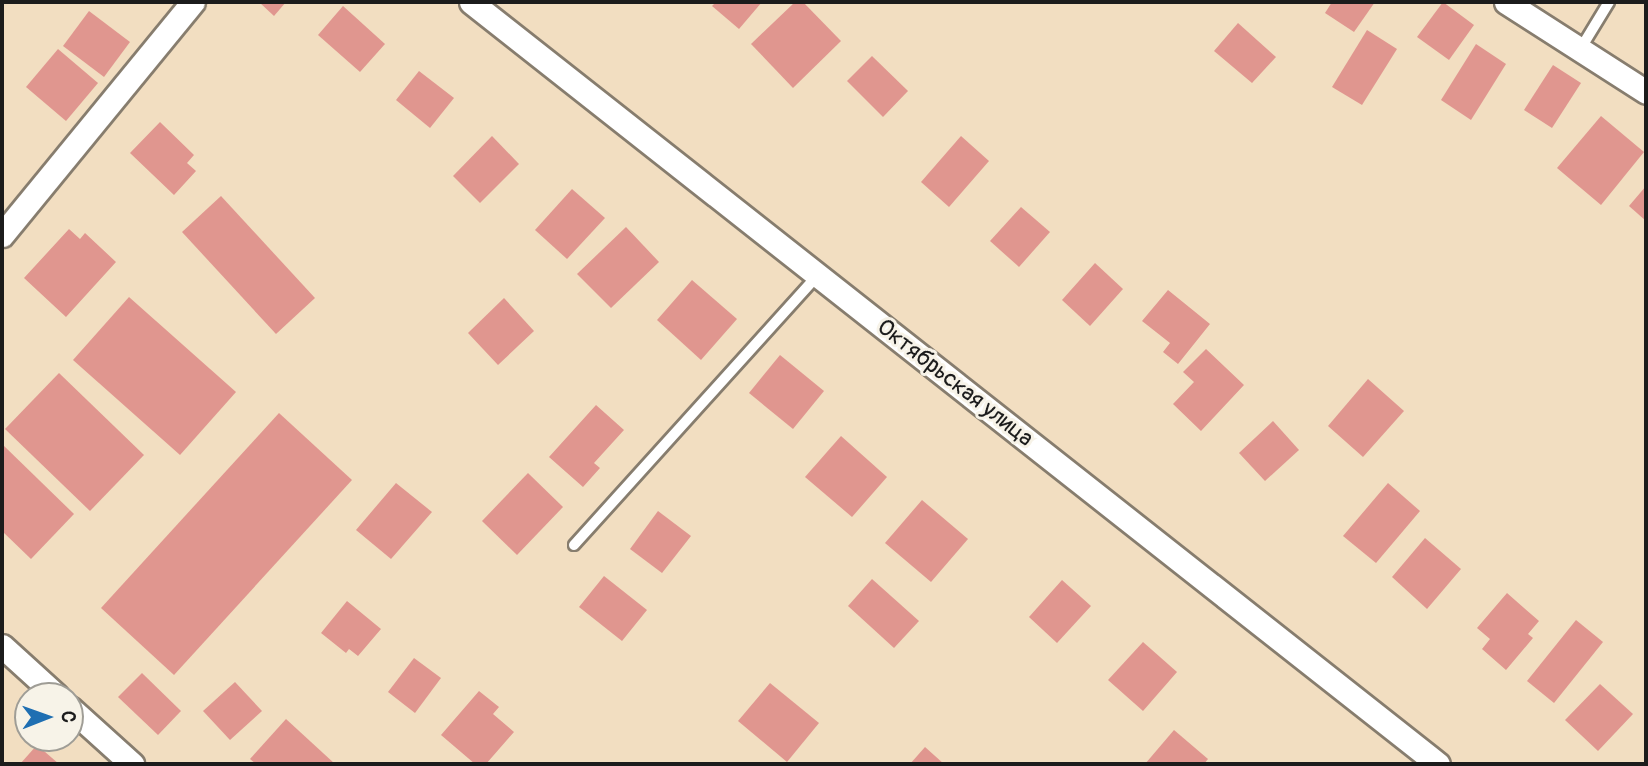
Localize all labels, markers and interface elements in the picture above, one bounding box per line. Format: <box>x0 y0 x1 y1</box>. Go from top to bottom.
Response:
street label: Октябрьская улица <box>871 313 1039 453</box>
north arrow <box>14 682 84 752</box>
text: С <box>56 711 80 723</box>

